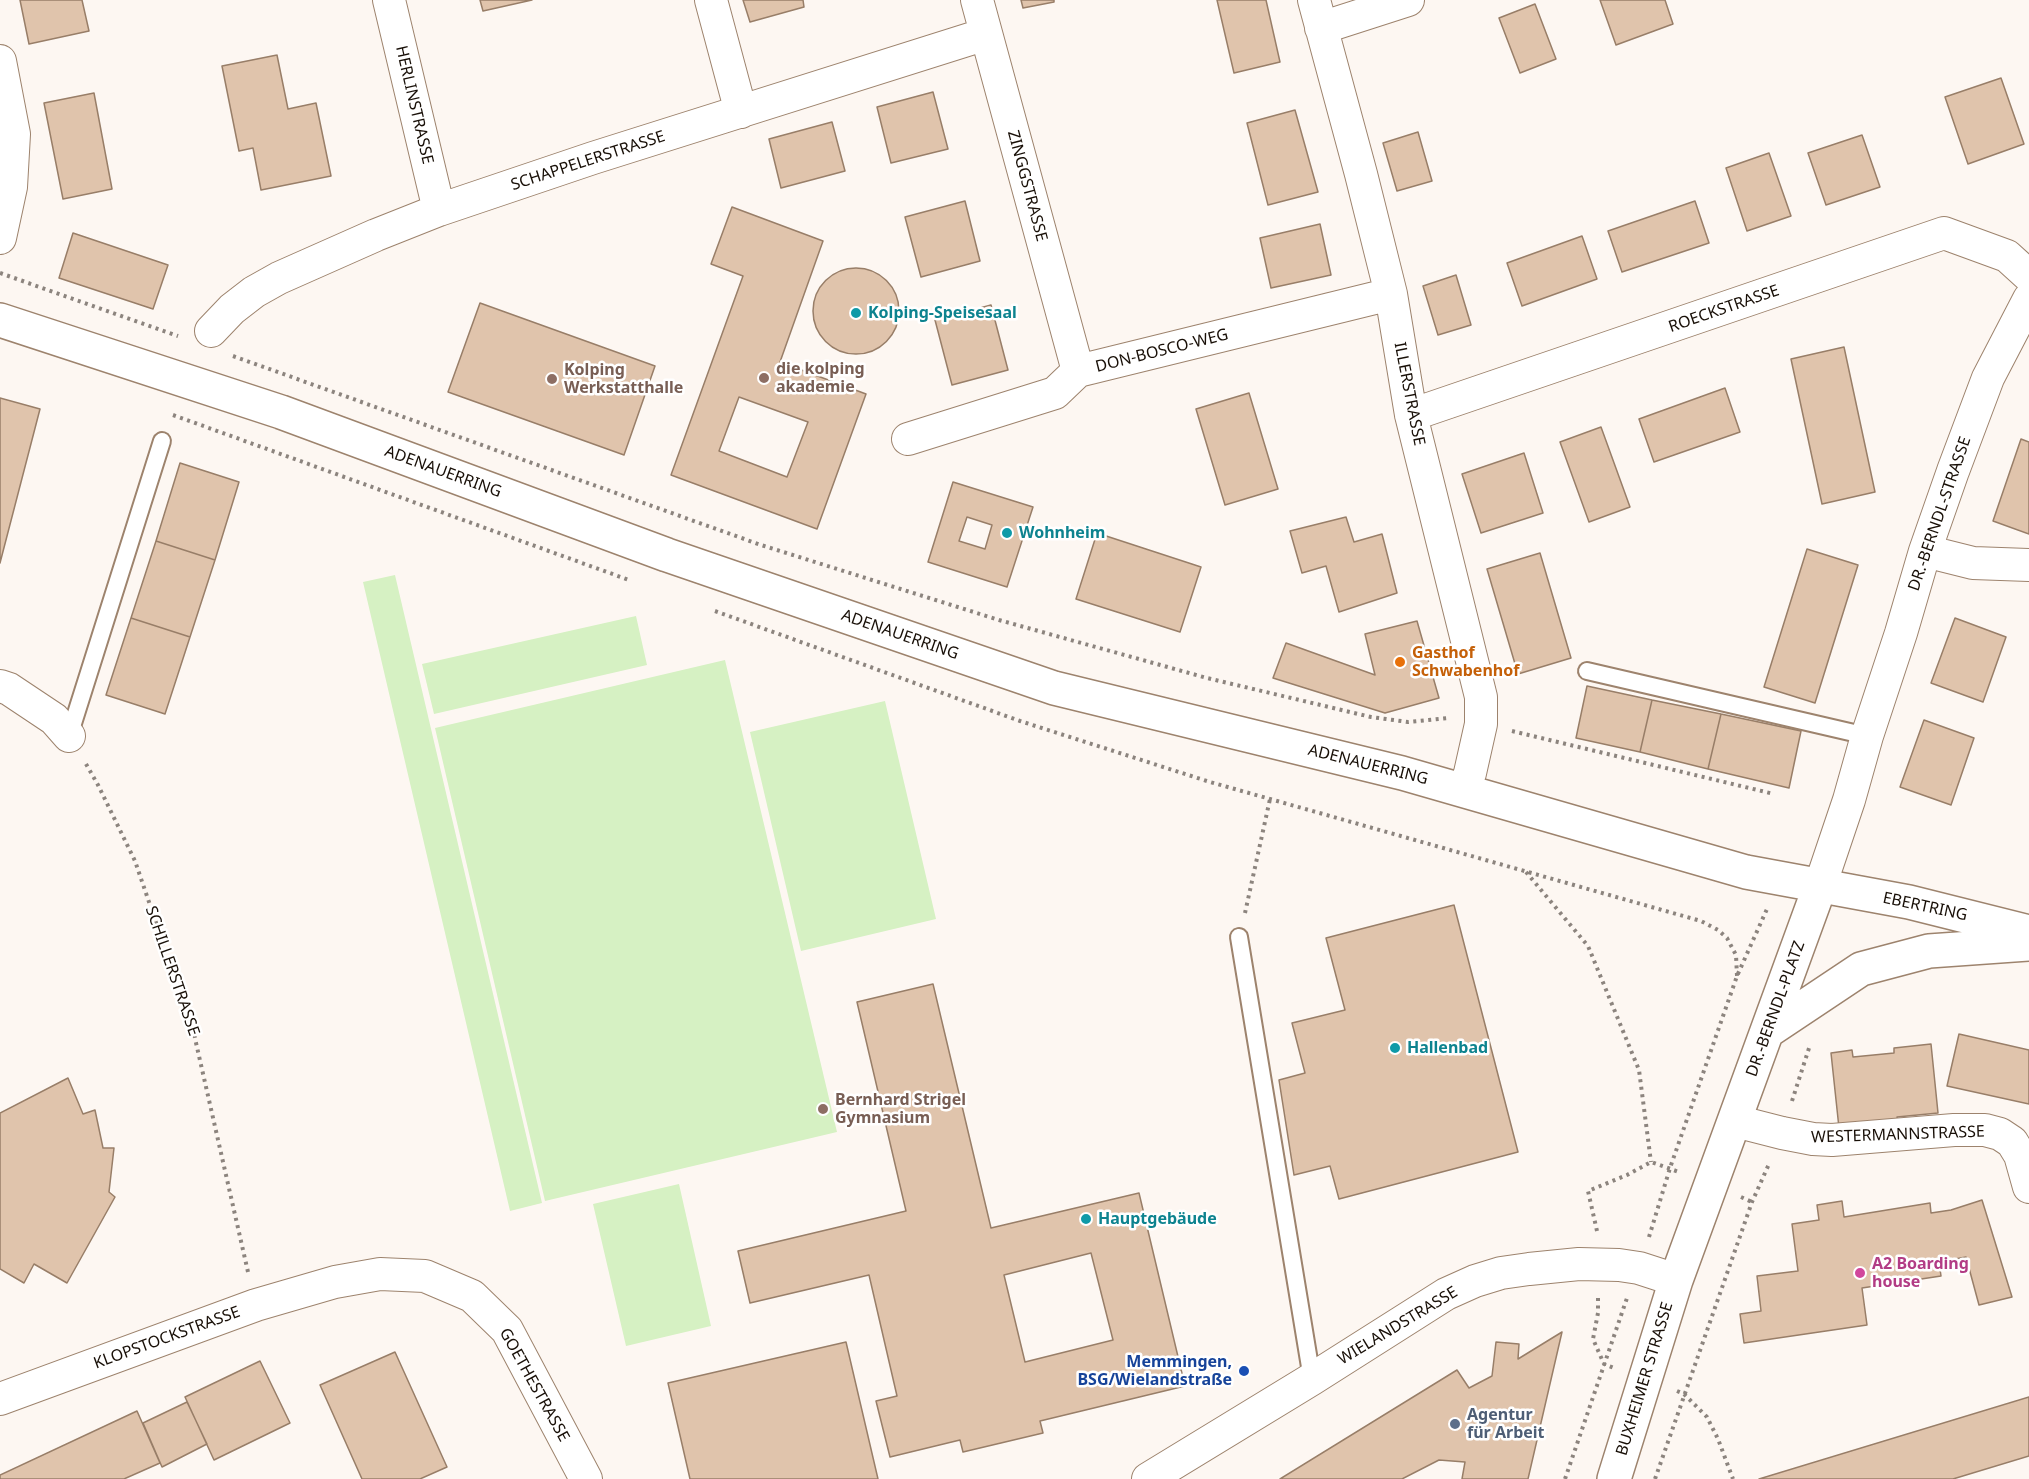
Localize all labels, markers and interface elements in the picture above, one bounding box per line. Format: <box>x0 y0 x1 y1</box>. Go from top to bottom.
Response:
street label: HERLINSTRASSE <box>391 44 437 166</box>
street label: SCHAPPELERSTRASSE <box>509 127 667 195</box>
street label: ZINGGSTRASSE <box>1003 128 1051 244</box>
street label: ROECKSTRASSE <box>1666 281 1782 337</box>
place label: Kolping-Speisesaal <box>868 303 1017 323</box>
marker: Kolping-Speisesaal <box>849 306 863 320</box>
street label: DON-BOSCO-WEG <box>1094 325 1230 377</box>
street label: ILLERSTRASSE <box>1390 340 1428 448</box>
place label: die kolping akademie <box>776 359 865 397</box>
place label: Kolping Werkstatthalle <box>564 360 683 398</box>
marker: die kolping akademie <box>757 371 771 385</box>
marker: Kolping Werkstatthalle <box>545 372 559 386</box>
street label: DR.-BERNDL-STRASSE <box>1905 434 1975 594</box>
street label: ADENAUERRING <box>382 442 504 502</box>
place label: Wohnheim <box>1019 523 1105 543</box>
marker: Wohnheim <box>1000 526 1014 540</box>
street label: ADENAUERRING <box>839 606 961 664</box>
place label: Gasthof Schwabenhof <box>1412 643 1519 681</box>
marker: Gasthof Schwabenhof <box>1393 655 1407 669</box>
street label: ADENAUERRING <box>1306 741 1430 789</box>
street label: EBERTRING <box>1881 889 1969 925</box>
street label: SCHILLERSTRASSE <box>141 904 203 1038</box>
street label: DR.-BERNDL-PLATZ <box>1743 939 1809 1079</box>
place label: Hallenbad <box>1407 1038 1488 1058</box>
marker: Hallenbad <box>1388 1041 1402 1055</box>
place label: Bernhard Strigel Gymnasium <box>835 1090 966 1128</box>
marker: Bernhard Strigel Gymnasium <box>816 1102 830 1116</box>
street label: WESTERMANNSTRASSE <box>1811 1122 1985 1148</box>
place label: Hauptgebäude <box>1098 1209 1217 1229</box>
marker: Hauptgebäude <box>1079 1212 1093 1226</box>
place label: A2 Boarding house <box>1872 1254 1969 1292</box>
marker: A2 Boarding house <box>1853 1266 1867 1280</box>
street label: WIELANDSTRASSE <box>1335 1283 1461 1369</box>
street label: BUXHEIMER STRASSE <box>1613 1300 1677 1458</box>
street label: KLOPSTOCKSTRASSE <box>91 1303 243 1373</box>
street label: GOETHESTRASSE <box>495 1325 573 1445</box>
place label: Memmingen, BSG/Wielandstraße <box>1077 1352 1232 1390</box>
marker: Memmingen, BSG/Wielandstraße <box>1237 1364 1251 1378</box>
place label: Agentur für Arbeit <box>1467 1405 1545 1443</box>
marker: Agentur für Arbeit <box>1448 1417 1462 1431</box>

